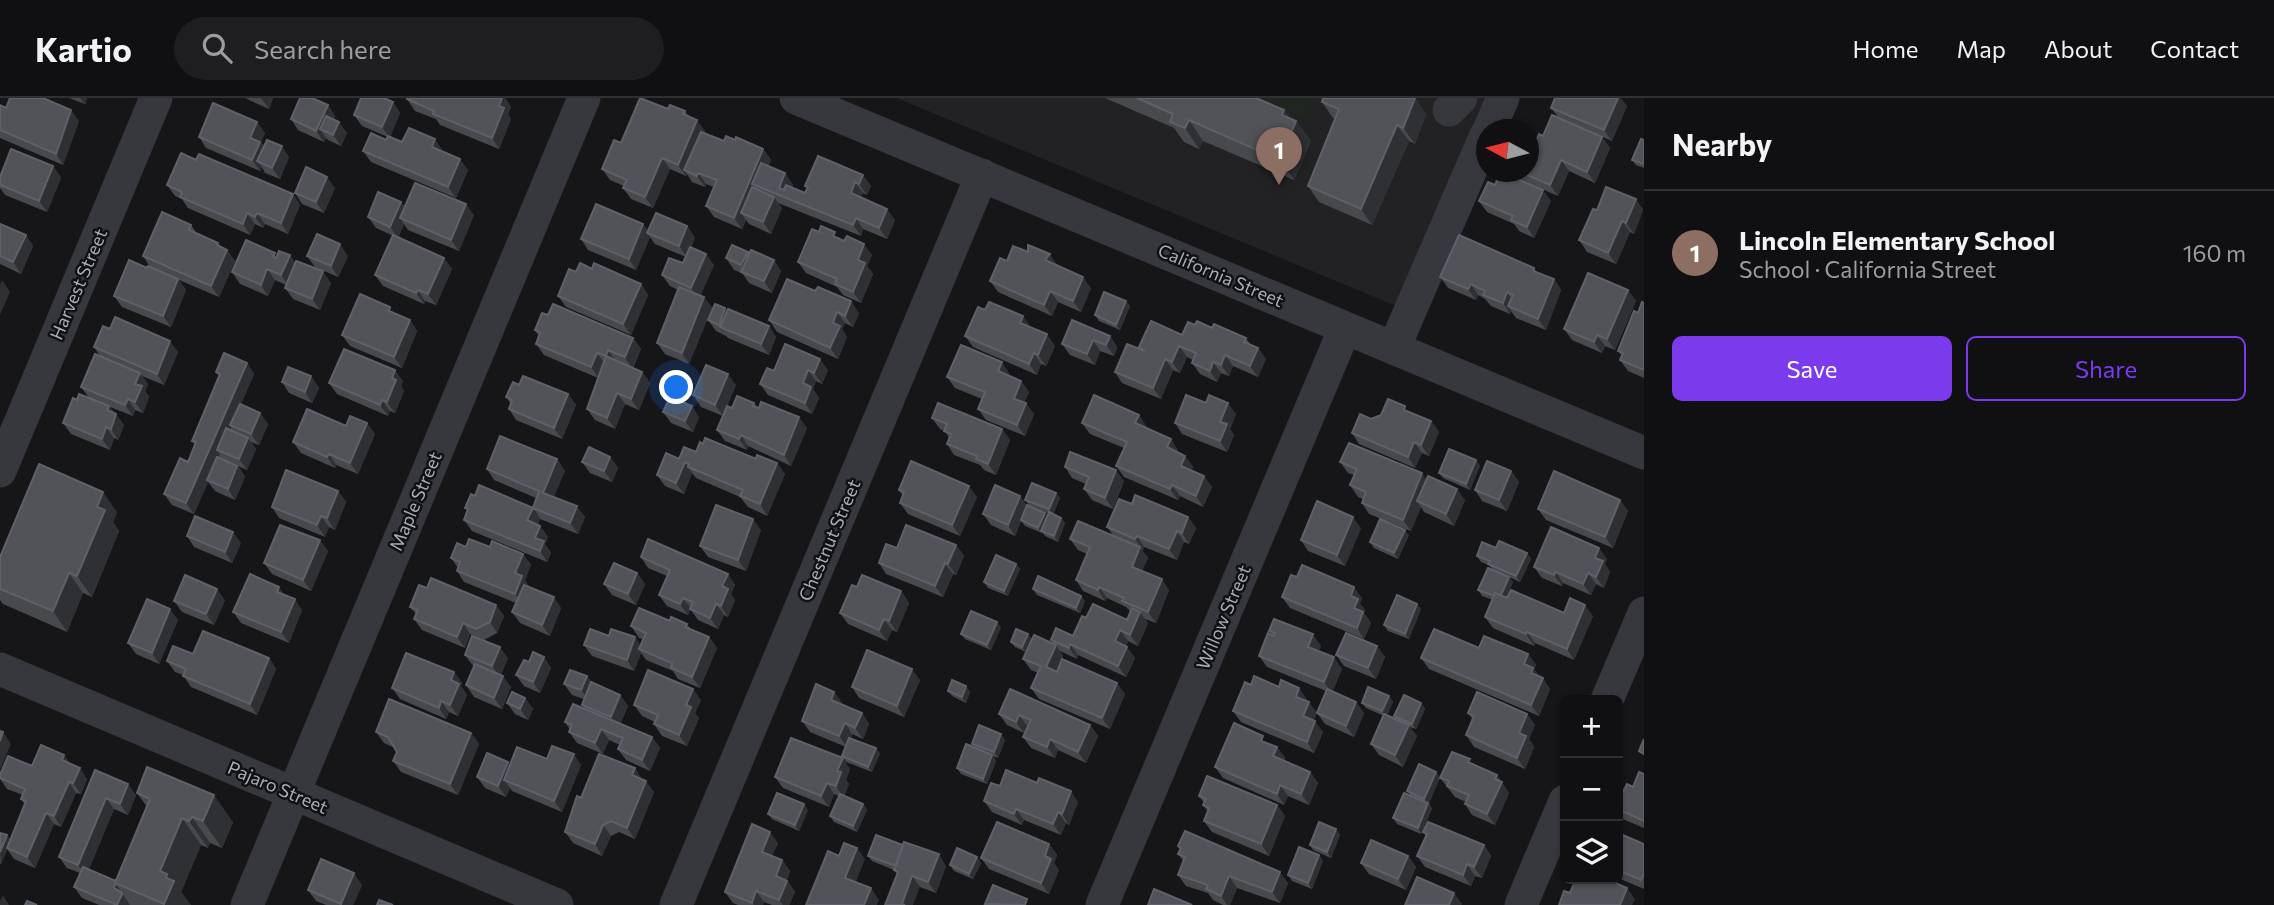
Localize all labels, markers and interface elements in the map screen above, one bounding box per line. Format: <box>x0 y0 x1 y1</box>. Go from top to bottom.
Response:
search box <box>174 17 664 80</box>
text: Kartio <box>35 28 132 69</box>
icon: search <box>198 29 236 67</box>
text: Search here <box>254 33 391 64</box>
text: Home <box>1853 34 1919 63</box>
text: Map <box>1957 34 2006 63</box>
text: About <box>2044 34 2112 63</box>
text: Contact <box>2150 34 2239 63</box>
north arrow <box>1476 119 1539 182</box>
text: Nearby <box>1672 125 1772 162</box>
pin: 1 <box>1256 127 1302 185</box>
text: Lincoln Elementary School <box>1739 224 2055 255</box>
street label: Harvest Street <box>45 225 111 343</box>
street label: California Street <box>1155 239 1287 311</box>
text: 1 <box>1690 239 1700 267</box>
text: 160 m <box>2183 239 2246 267</box>
text: School · California Street <box>1739 255 1996 283</box>
button: Save <box>1672 336 1952 401</box>
button: Share <box>1966 336 2246 401</box>
your location <box>659 370 693 404</box>
street label: Maple Street <box>384 448 446 554</box>
street label: Chestnut Street <box>794 476 864 604</box>
street label: Willow Street <box>1191 561 1255 673</box>
map controls <box>1560 695 1623 884</box>
button: + <box>1560 695 1623 758</box>
street label: Pajaro Street <box>225 756 331 818</box>
button: − <box>1560 758 1623 821</box>
button: layers <box>1560 821 1623 884</box>

